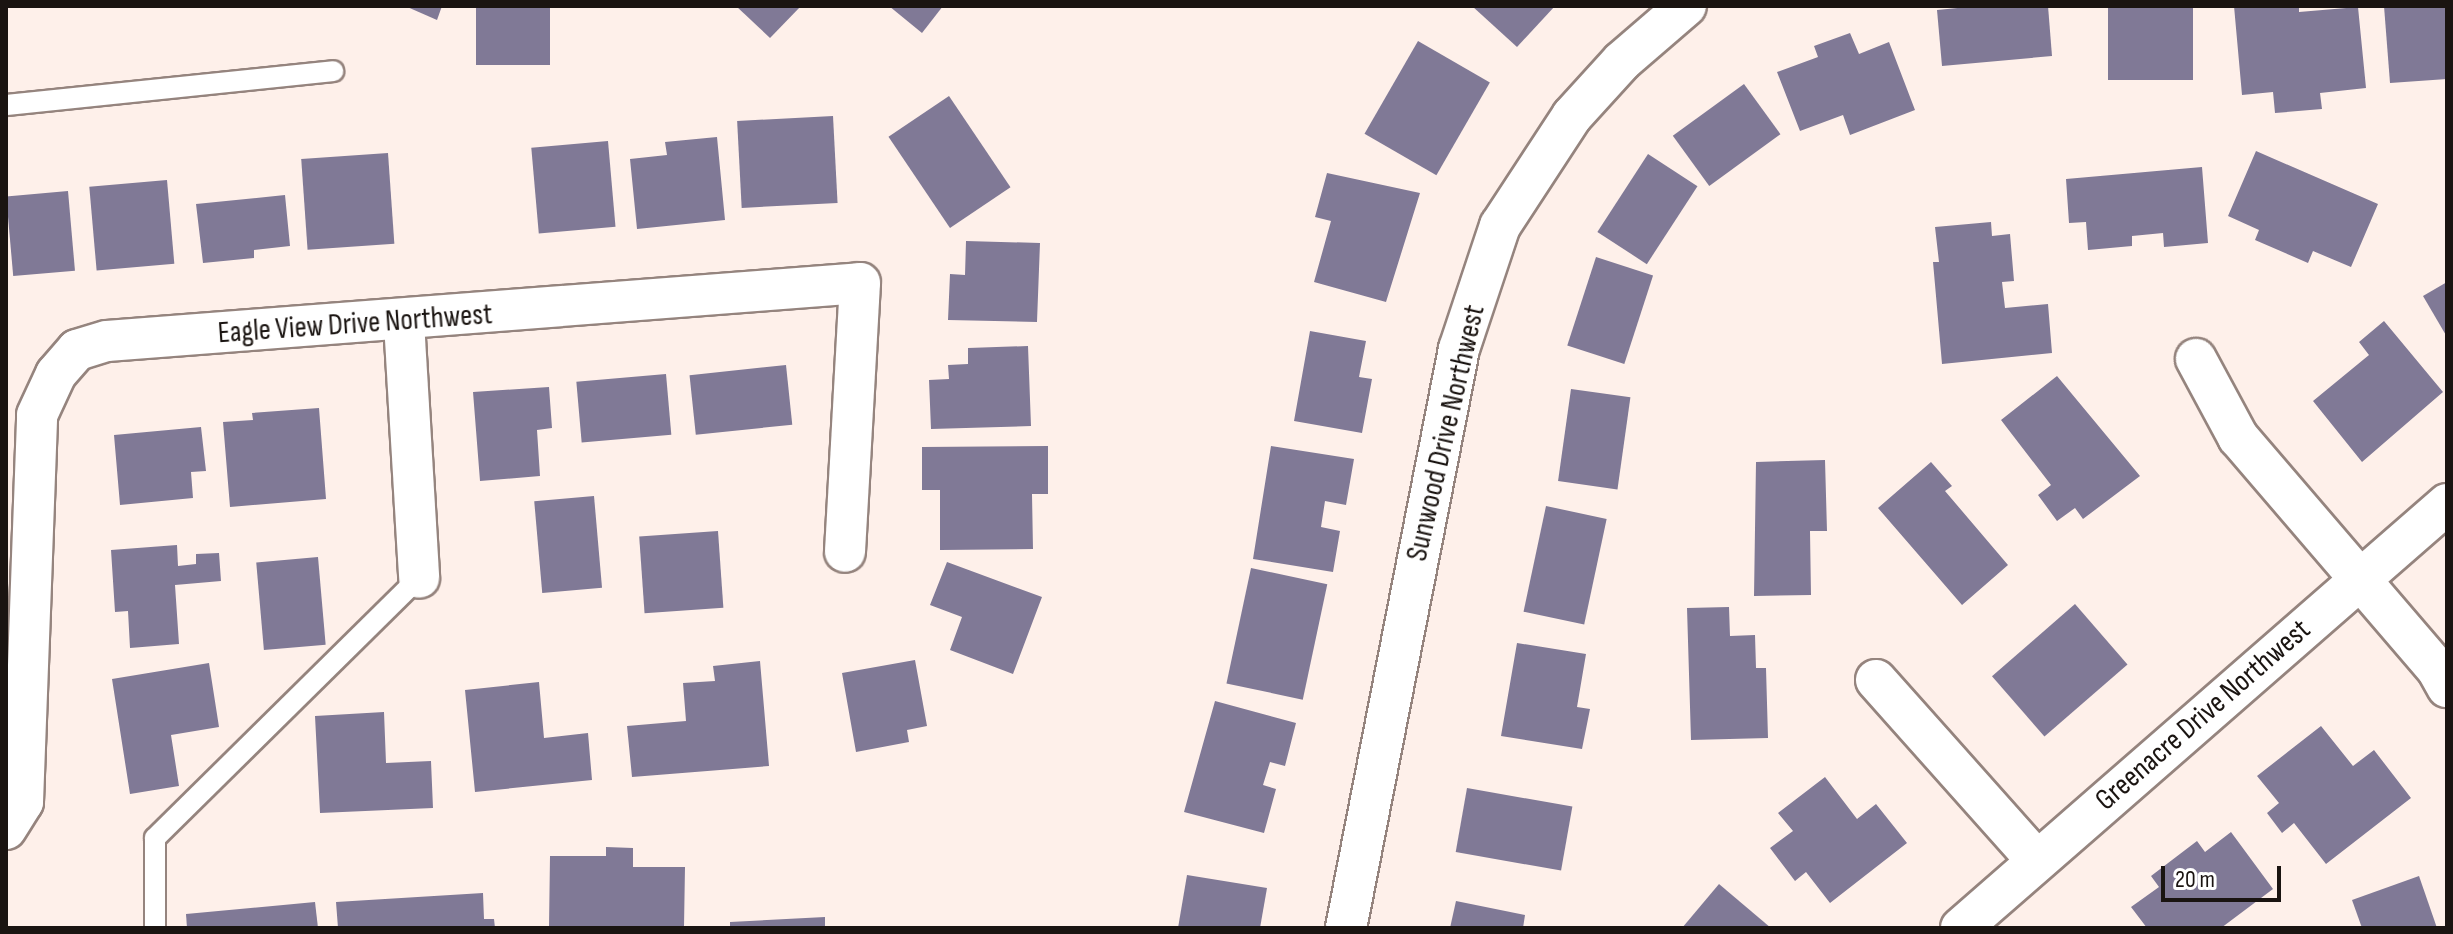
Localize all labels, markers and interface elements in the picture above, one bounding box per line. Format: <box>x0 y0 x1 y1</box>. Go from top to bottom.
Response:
street label: Eagle View Drive Northwest <box>217 296 493 352</box>
street label: Sunwood Drive Northwest <box>1399 301 1493 565</box>
street label: Greenacre Drive Northwest <box>2088 612 2318 818</box>
scale bar <box>2165 850 2285 900</box>
text: 20 m <box>2175 865 2215 894</box>

